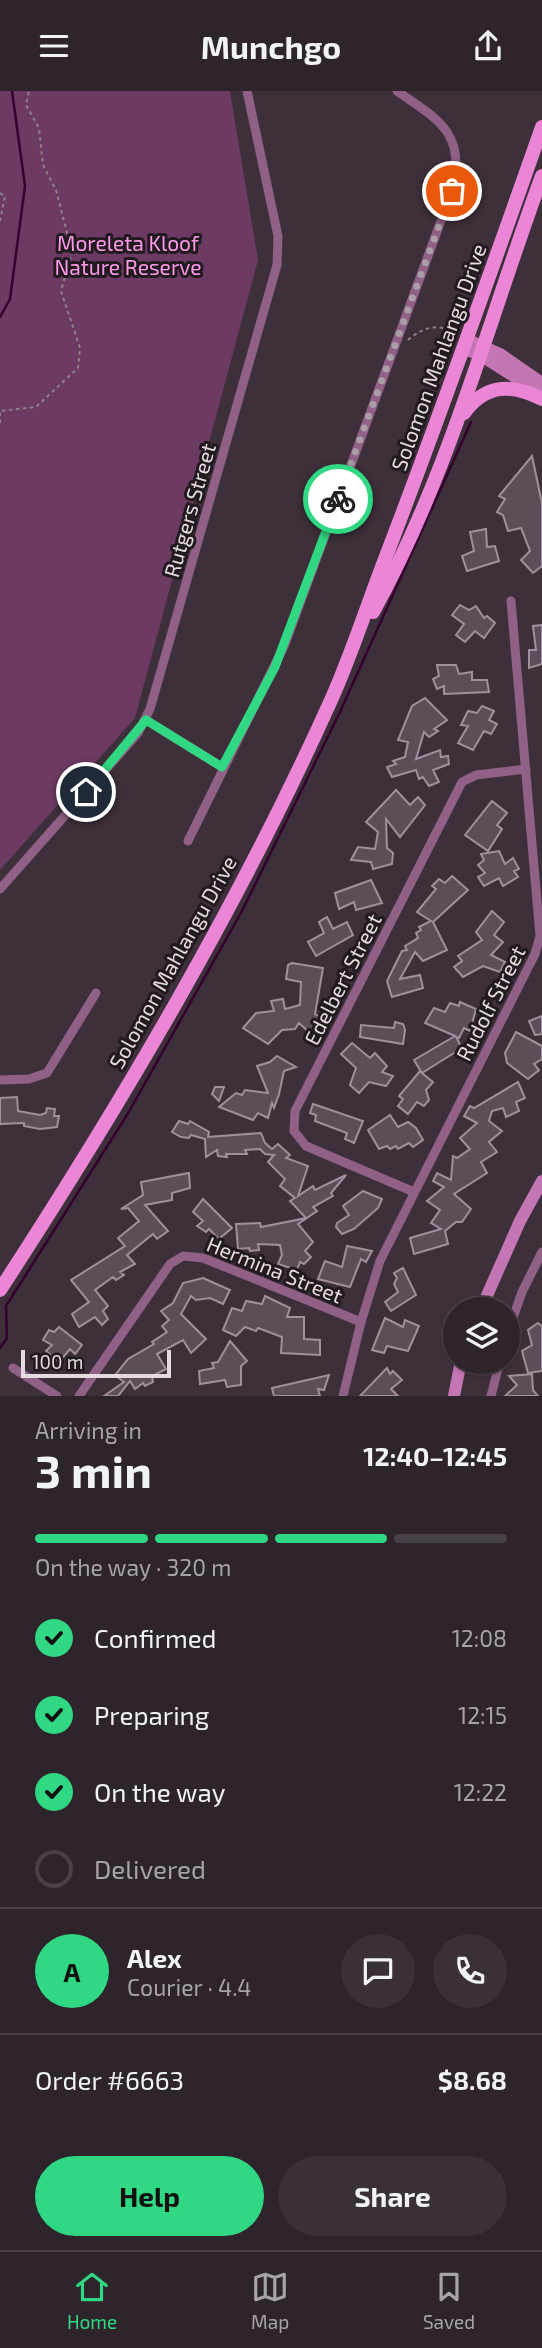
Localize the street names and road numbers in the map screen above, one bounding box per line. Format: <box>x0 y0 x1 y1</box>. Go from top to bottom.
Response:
street label: Solomon Mahlangu Drive <box>385 240 491 474</box>
street label: Rutgers Street <box>158 440 220 580</box>
street label: Solomon Mahlangu Drive <box>103 851 241 1073</box>
street label: Edelbert Street <box>298 909 386 1049</box>
street label: Rudolf Street <box>450 941 530 1065</box>
street label: Hermina Street <box>204 1230 346 1308</box>

